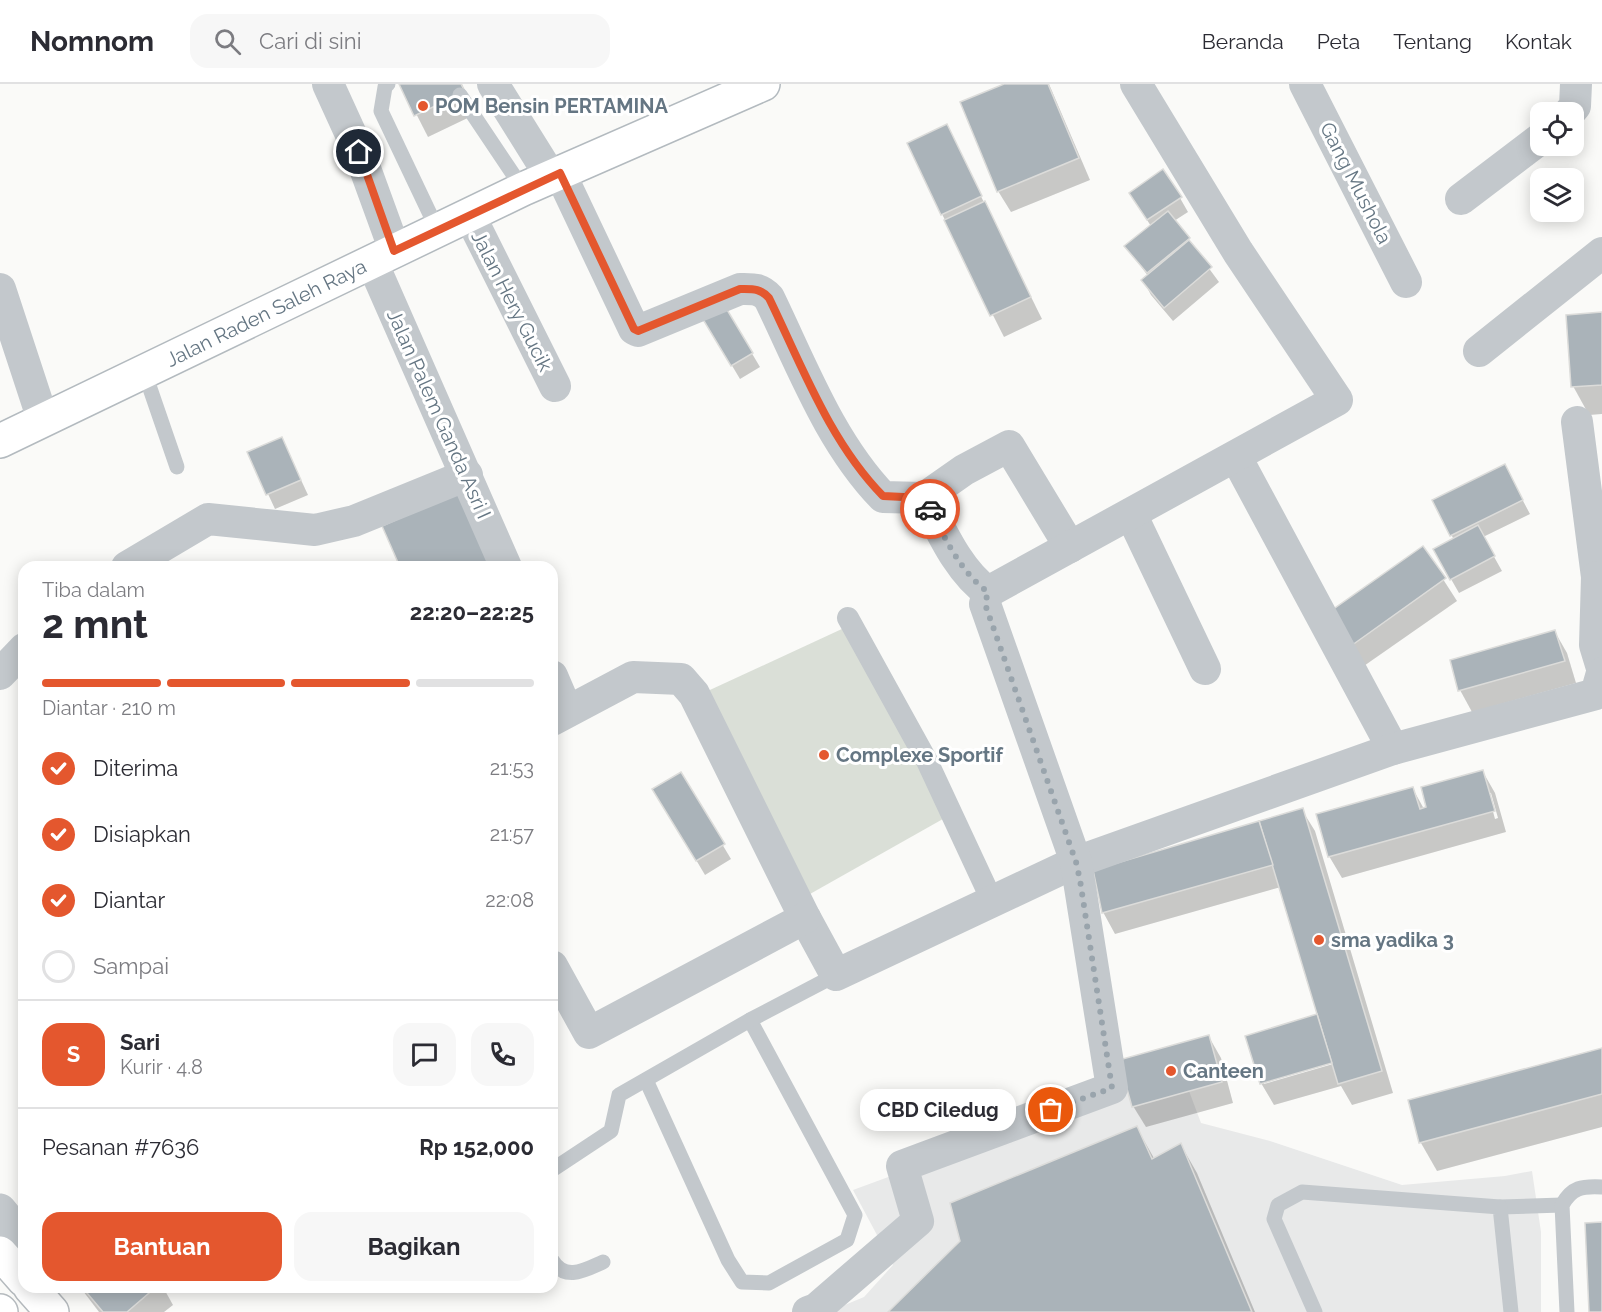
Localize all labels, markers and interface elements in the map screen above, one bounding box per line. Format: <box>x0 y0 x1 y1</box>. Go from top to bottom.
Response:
search box <box>190 14 610 68</box>
text: Nomnom <box>30 25 154 58</box>
icon: search <box>211 25 244 58</box>
text: Cari di sini <box>259 28 361 54</box>
text: Beranda <box>1202 29 1284 54</box>
text: Peta <box>1317 29 1360 54</box>
text: Tentang <box>1393 29 1472 54</box>
text: Kontak <box>1505 29 1572 54</box>
place label: POM Bensin PERTAMINA <box>435 94 669 118</box>
marker: POM Bensin PERTAMINA <box>416 99 430 113</box>
map controls <box>1530 102 1584 222</box>
button: locate <box>1530 102 1584 156</box>
street label: Gang Mushola <box>1315 118 1397 248</box>
pin <box>333 126 384 177</box>
icon: home <box>342 135 375 168</box>
button: layers <box>1530 168 1584 222</box>
street label: Jalan Hery Gucik <box>466 227 558 376</box>
street label: Jalan Raden Saleh Raya <box>162 254 370 372</box>
street label: Jalan Palem Ganda Asri I <box>382 306 496 522</box>
courier <box>900 479 960 539</box>
icon: car <box>914 493 947 526</box>
text: Tiba dalam <box>42 578 145 602</box>
text: 22:20–22:25 <box>410 599 534 625</box>
text: 2 mnt <box>42 601 148 647</box>
text: Diantar · 210 m <box>42 696 176 720</box>
place label: Complexe Sportif <box>836 743 1003 767</box>
marker: Complexe Sportif <box>817 748 831 762</box>
icon: check <box>42 752 75 785</box>
text: Diterima <box>93 755 178 781</box>
text: 21:53 <box>490 756 534 780</box>
icon: check <box>42 818 75 851</box>
text: Disiapkan <box>93 821 191 847</box>
text: 21:57 <box>490 822 534 846</box>
icon: check <box>42 884 75 917</box>
text: Diantar <box>93 887 165 913</box>
text: 22:08 <box>485 888 534 912</box>
place label: sma yadika 3 <box>1331 928 1454 952</box>
marker: sma yadika 3 <box>1312 933 1326 947</box>
text: Sampai <box>93 953 169 979</box>
button: chat <box>393 1023 456 1086</box>
button: phone <box>471 1023 534 1086</box>
text: Sari <box>120 1029 160 1055</box>
text: S <box>67 1041 80 1067</box>
text: Kurir · 4.8 <box>120 1055 203 1079</box>
place label: Canteen <box>1183 1059 1264 1083</box>
marker: Canteen <box>1164 1064 1178 1078</box>
pin <box>1025 1084 1076 1135</box>
callout: CBD Ciledug <box>859 1089 1015 1131</box>
icon: bag <box>1034 1093 1067 1126</box>
text: CBD Ciledug <box>877 1098 999 1122</box>
text: Pesanan #7636 <box>42 1134 199 1160</box>
text: Rp 152,000 <box>419 1134 534 1160</box>
button: Bantuan <box>42 1212 282 1281</box>
button: Bagikan <box>294 1212 534 1281</box>

